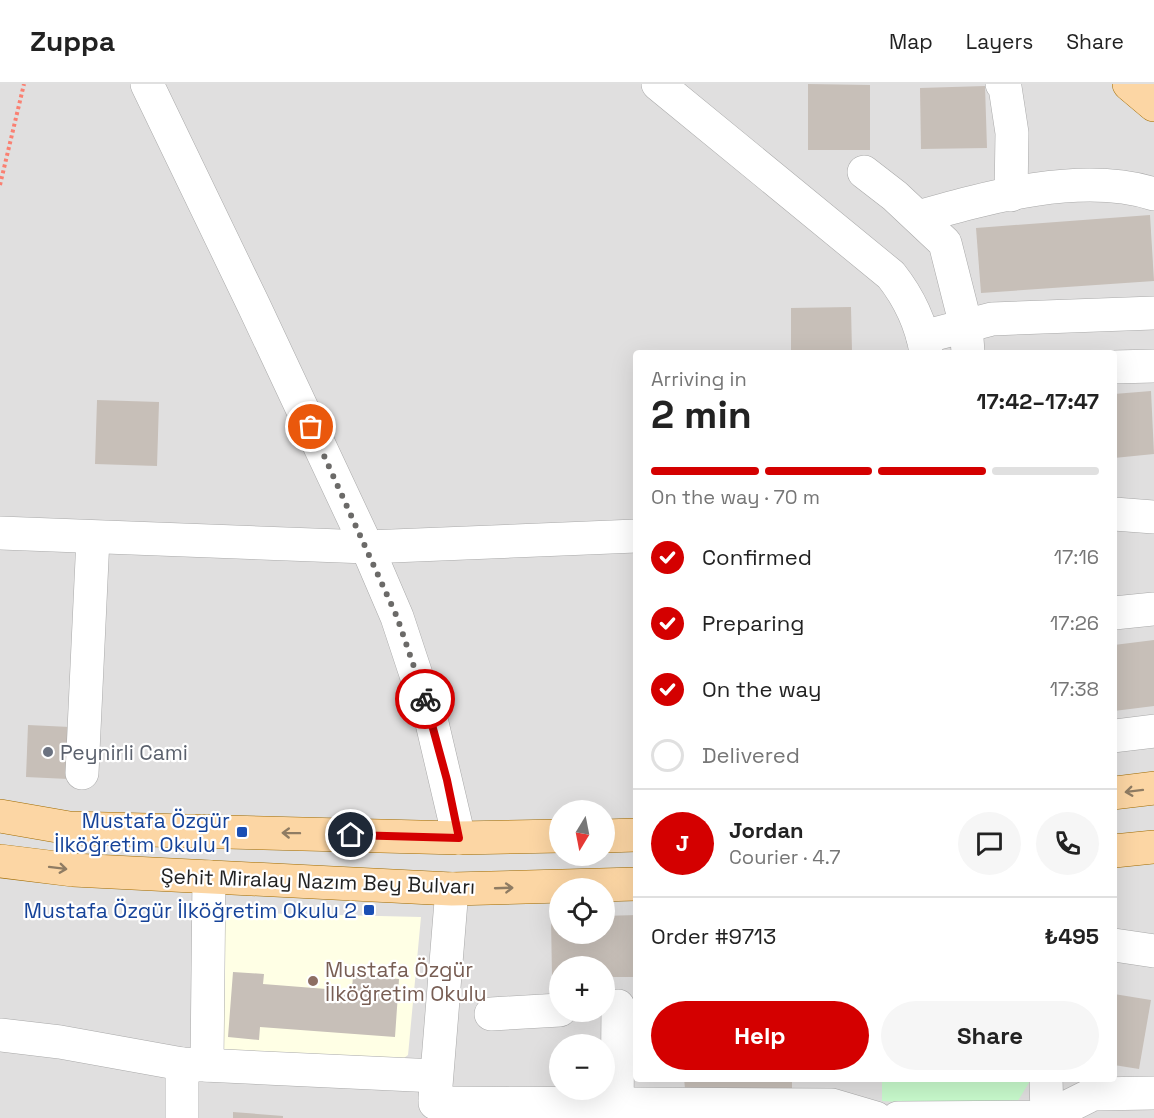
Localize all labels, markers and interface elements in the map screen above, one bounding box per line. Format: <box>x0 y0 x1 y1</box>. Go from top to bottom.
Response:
text: Zuppa <box>30 23 115 59</box>
text: Map <box>889 28 933 55</box>
text: Layers <box>966 28 1033 55</box>
text: Share <box>1066 28 1124 55</box>
text: Arriving in <box>651 366 747 392</box>
text: 17:42–17:47 <box>976 387 1099 415</box>
text: 2 min <box>651 390 752 439</box>
pin <box>285 401 336 452</box>
icon: bag <box>294 410 327 443</box>
text: On the way · 70 m <box>651 484 820 510</box>
icon: check <box>651 541 684 574</box>
text: Confirmed <box>702 543 812 571</box>
text: 17:16 <box>1054 544 1099 570</box>
icon: check <box>651 607 684 640</box>
text: Preparing <box>702 609 804 637</box>
text: 17:26 <box>1050 610 1099 636</box>
courier <box>395 669 455 729</box>
icon: check <box>651 673 684 706</box>
text: On the way <box>702 675 821 703</box>
text: 17:38 <box>1050 676 1099 702</box>
icon: bike <box>409 683 442 716</box>
place label: Peynirli Cami <box>60 739 188 766</box>
text: Delivered <box>702 741 800 769</box>
marker: Peynirli Cami <box>41 745 55 759</box>
one-way arrow <box>1125 785 1145 796</box>
north arrow <box>549 800 615 866</box>
map controls <box>549 800 615 1100</box>
place label: Mustafa Özgür İlköğretim Okulu 1 <box>54 807 230 858</box>
pin <box>325 809 376 860</box>
button: chat <box>958 812 1021 875</box>
button: phone <box>1036 812 1099 875</box>
text: Jordan <box>729 816 804 844</box>
icon: home <box>334 818 367 851</box>
marker: Mustafa Özgür İlköğretim Okulu 1 <box>235 825 249 839</box>
one-way arrow <box>282 828 302 839</box>
text: J <box>676 829 689 857</box>
text: Courier · 4.7 <box>729 844 840 870</box>
street label: Şehit Miralay Nazım Bey Bulvarı <box>160 862 476 900</box>
one-way arrow <box>48 863 67 874</box>
button: locate <box>549 878 615 944</box>
one-way arrow <box>494 882 514 893</box>
place label: Mustafa Özgür İlköğretim Okulu 2 <box>24 897 357 924</box>
marker: Mustafa Özgür İlköğretim Okulu 2 <box>362 903 376 917</box>
text: Order #9713 <box>651 922 776 950</box>
text: ₺495 <box>1045 922 1099 950</box>
place label: Mustafa Özgür İlköğretim Okulu <box>325 956 487 1007</box>
button: + <box>549 956 615 1022</box>
marker: Mustafa Özgür İlköğretim Okulu <box>306 974 320 988</box>
button: Help <box>651 1001 869 1070</box>
button: Share <box>881 1001 1099 1070</box>
button: − <box>549 1034 615 1100</box>

